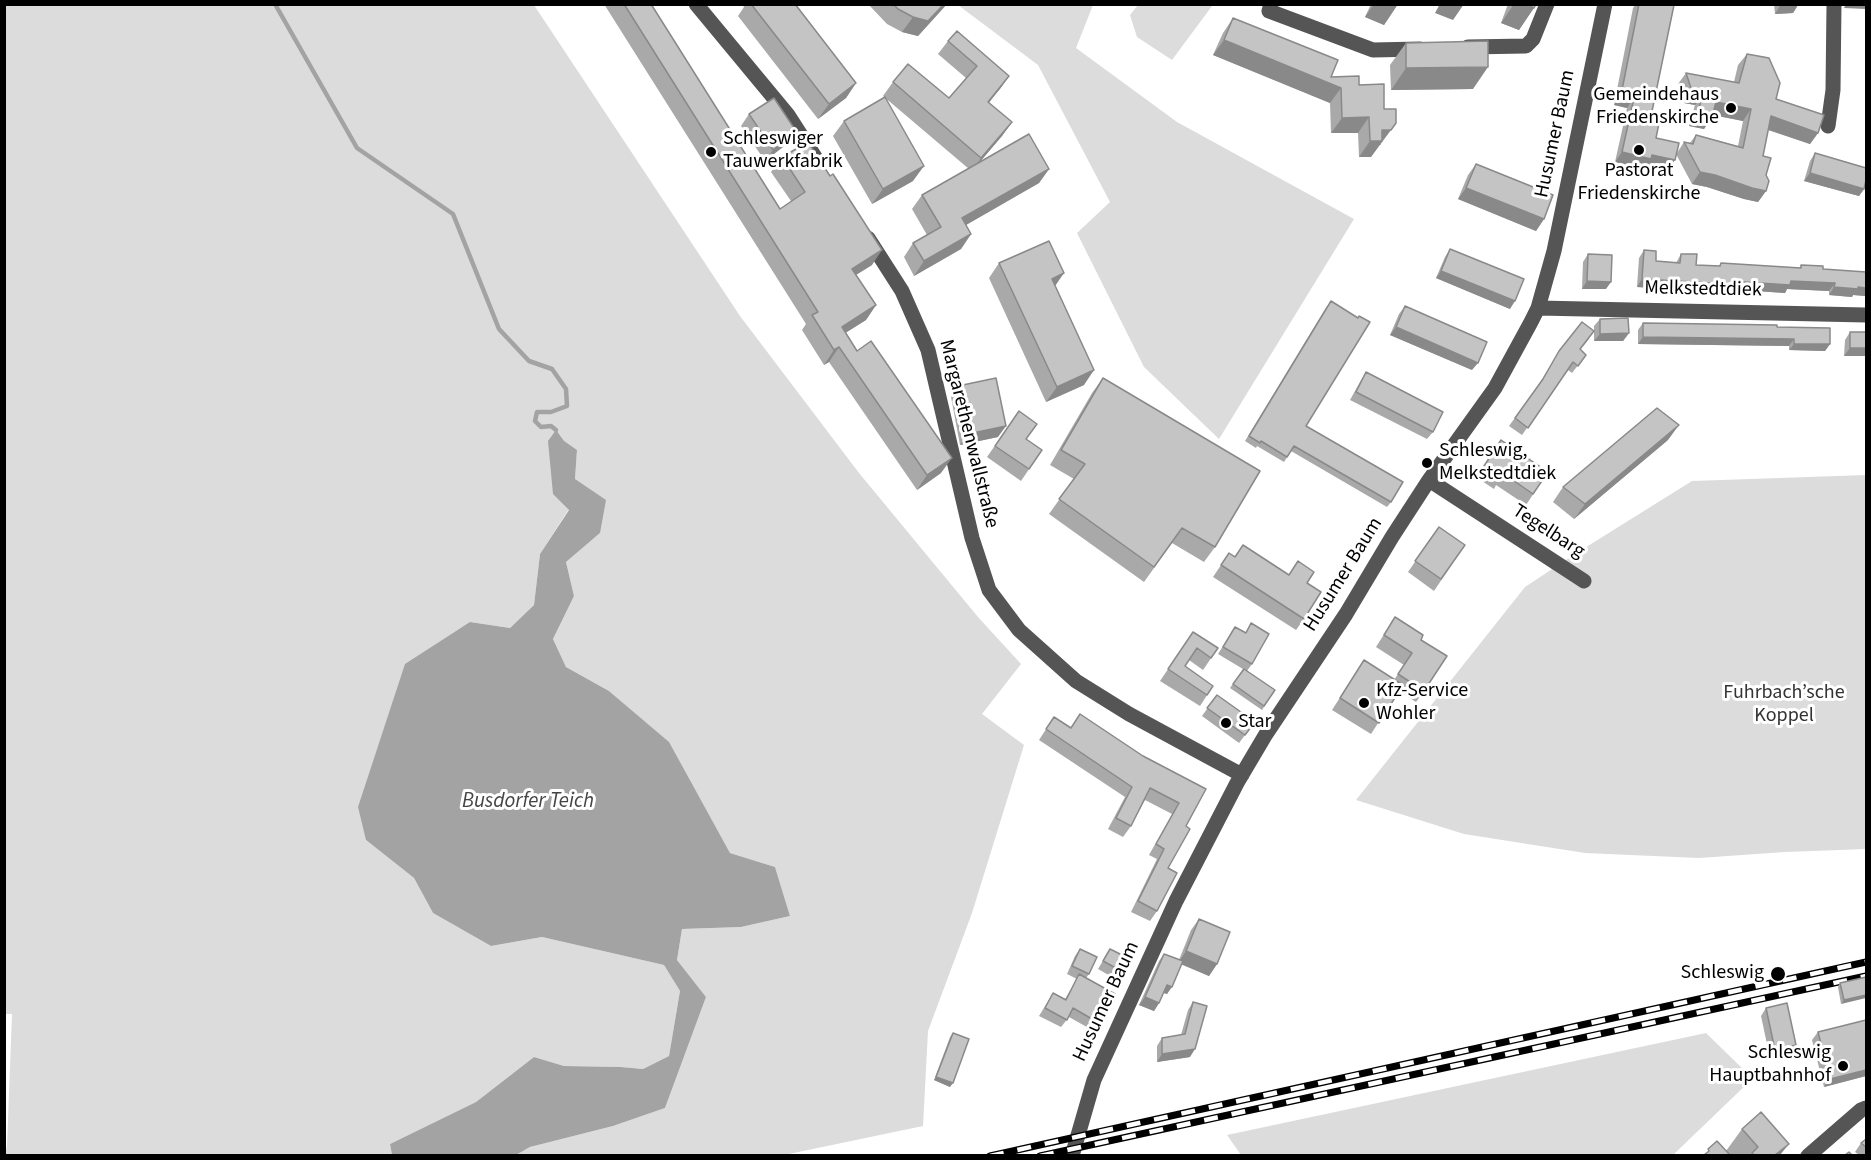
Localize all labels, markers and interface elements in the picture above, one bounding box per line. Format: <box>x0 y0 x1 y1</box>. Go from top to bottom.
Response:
street label: Husumer Baum <box>1531 68 1581 200</box>
place label: Gemeindehaus Friedenskirche <box>1593 84 1719 131</box>
marker: Gemeindehaus Friedenskirche <box>1724 101 1738 115</box>
place label: Schleswiger Tauwerkfabrik <box>723 128 843 175</box>
marker: Pastorat Friedenskirche <box>1632 143 1646 157</box>
marker: Schleswiger Tauwerkfabrik <box>704 145 718 159</box>
place label: Pastorat Friedenskirche <box>1577 160 1701 207</box>
street label: Melkstedtdiek <box>1644 277 1762 303</box>
street label: Margarethenwallstraße <box>933 337 1003 531</box>
place label: Schleswig, Melkstedtdiek <box>1439 440 1556 487</box>
marker: Schleswig, Melkstedtdiek <box>1420 456 1434 470</box>
street label: Tegelbarg <box>1507 500 1589 564</box>
street label: Husumer Baum <box>1299 514 1389 636</box>
place label: Kfz-Service Wohler <box>1376 680 1468 727</box>
park label: Fuhrbach’sche Koppel <box>1723 682 1845 729</box>
marker: Kfz-Service Wohler <box>1357 696 1371 710</box>
place label: Star <box>1238 711 1272 735</box>
marker: Star <box>1219 716 1233 730</box>
water label: Busdorfer Teich <box>462 789 594 815</box>
street label: Husumer Baum <box>1069 938 1145 1066</box>
place label: Schleswig <box>1681 962 1764 986</box>
marker: Schleswig <box>1769 965 1787 983</box>
place label: Schleswig Hauptbahnhof <box>1709 1042 1831 1089</box>
marker: Schleswig Hauptbahnhof <box>1836 1059 1850 1073</box>

